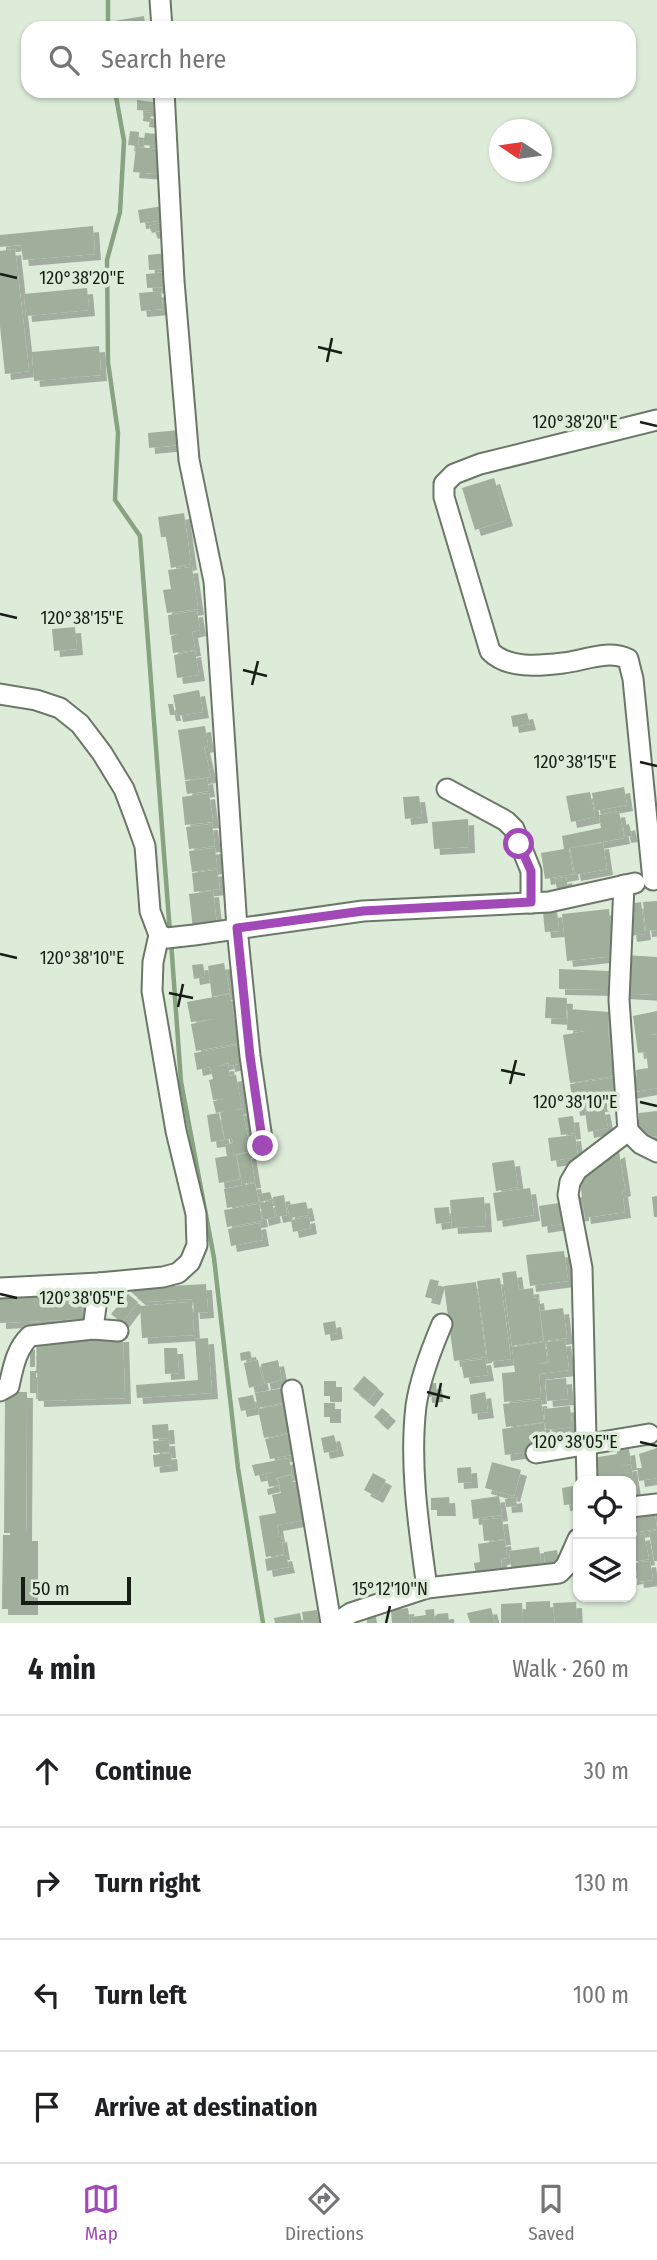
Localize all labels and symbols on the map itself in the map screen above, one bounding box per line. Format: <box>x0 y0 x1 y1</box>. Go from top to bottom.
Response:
north arrow <box>489 119 552 182</box>
text: 120°38'20"E <box>39 267 125 289</box>
text: 120°38'20"E <box>532 411 618 433</box>
text: 120°38'15"E <box>40 607 124 629</box>
text: 120°38'15"E <box>533 751 617 773</box>
route start <box>503 828 534 859</box>
text: 120°38'10"E <box>40 947 124 969</box>
text: 120°38'10"E <box>533 1091 617 1113</box>
route end <box>247 1130 278 1161</box>
text: 120°38'05"E <box>39 1287 125 1309</box>
text: 120°38'05"E <box>532 1431 618 1453</box>
scale bar <box>21 1574 131 1606</box>
text: 15°12'10"N <box>352 1578 428 1600</box>

